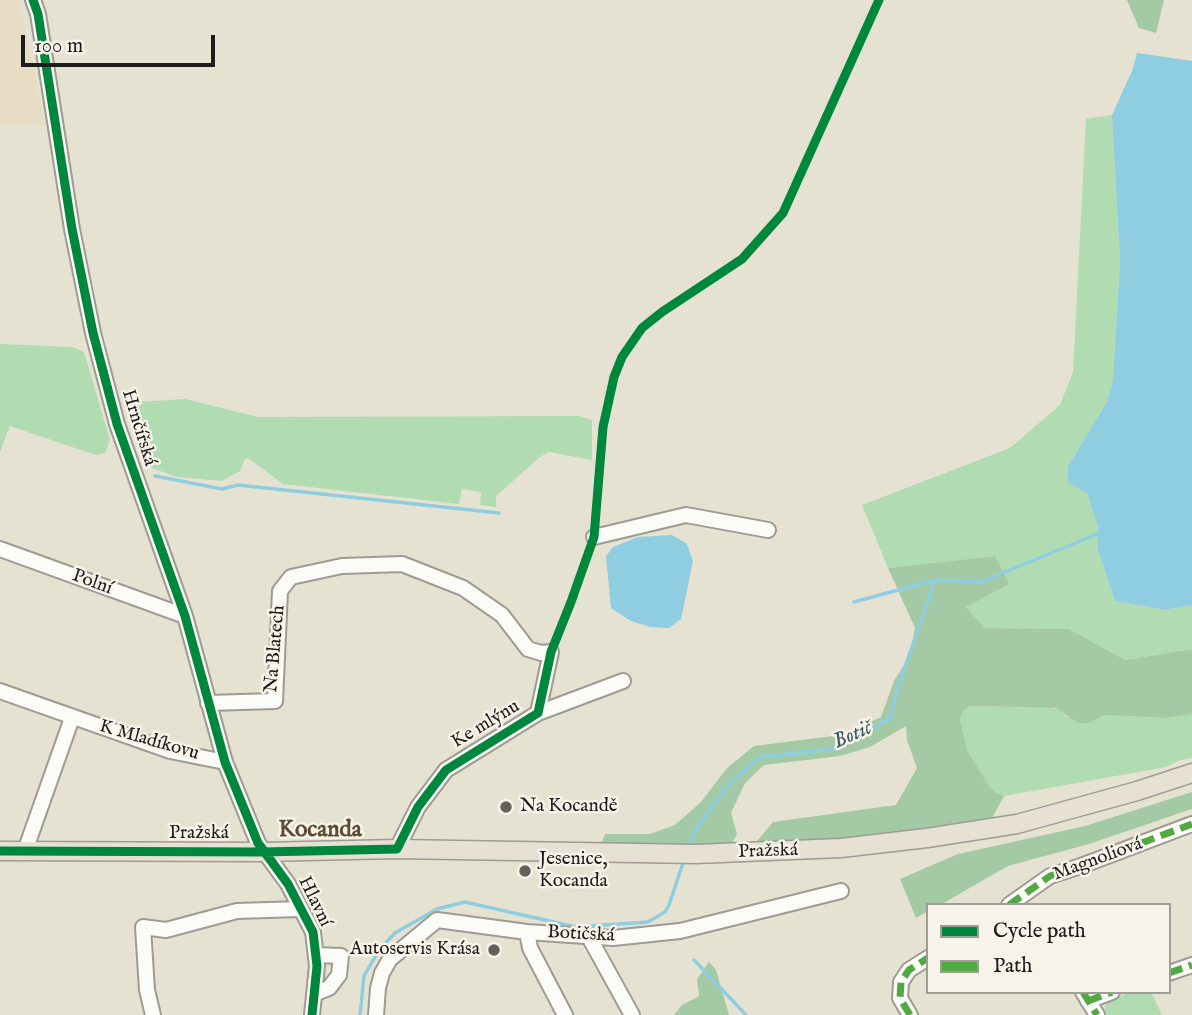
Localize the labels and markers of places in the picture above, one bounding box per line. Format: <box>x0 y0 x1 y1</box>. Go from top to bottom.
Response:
place label: Na Kocandě <box>520 796 618 818</box>
marker: Na Kocandě <box>498 799 514 815</box>
place label: Jesenice, Kocanda <box>539 849 608 893</box>
marker: Jesenice, Kocanda <box>517 863 533 879</box>
place label: Autoservis Krása <box>350 939 480 961</box>
marker: Autoservis Krása <box>486 942 502 958</box>

